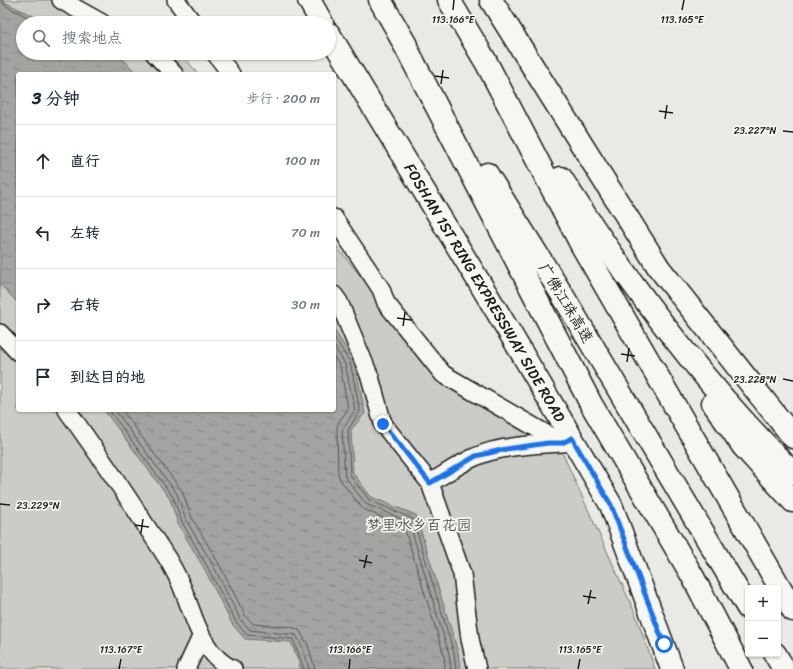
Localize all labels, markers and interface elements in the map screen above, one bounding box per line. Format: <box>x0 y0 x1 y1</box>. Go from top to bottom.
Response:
text: 113.166°E <box>432 11 476 29</box>
text: 113.165°E <box>661 11 705 29</box>
search box <box>16 16 336 60</box>
text: 搜索地点 <box>62 25 122 51</box>
icon: search <box>30 27 52 49</box>
text: 3 分钟 <box>32 83 80 113</box>
text: 步行 · 200 m <box>246 87 320 110</box>
text: 23.227°N <box>734 122 776 140</box>
text: 直行 <box>70 148 100 174</box>
text: 100 m <box>285 149 320 172</box>
icon: ahead <box>32 150 54 172</box>
street label: FOSHAN 1ST RING EXPRESSWAY SIDE ROAD <box>397 158 573 427</box>
text: 左转 <box>70 220 100 246</box>
text: 70 m <box>291 221 320 244</box>
icon: left <box>32 222 54 244</box>
street label: 广佛江珠高速 <box>532 258 600 348</box>
text: 右转 <box>70 292 100 318</box>
text: 30 m <box>291 293 320 316</box>
icon: right <box>32 294 54 316</box>
text: 到达目的地 <box>70 364 145 390</box>
icon: arrive <box>32 366 54 388</box>
text: 23.228°N <box>733 371 777 389</box>
route end <box>374 415 392 433</box>
text: 23.229°N <box>16 497 60 515</box>
park label: 梦里水乡百花园 <box>366 512 472 538</box>
map controls <box>745 585 781 657</box>
button: + <box>745 585 781 621</box>
button: − <box>745 621 781 657</box>
route start <box>655 635 673 653</box>
text: 113.167°E <box>100 641 144 659</box>
text: 113.166°E <box>329 641 373 659</box>
text: 113.165°E <box>559 641 603 659</box>

